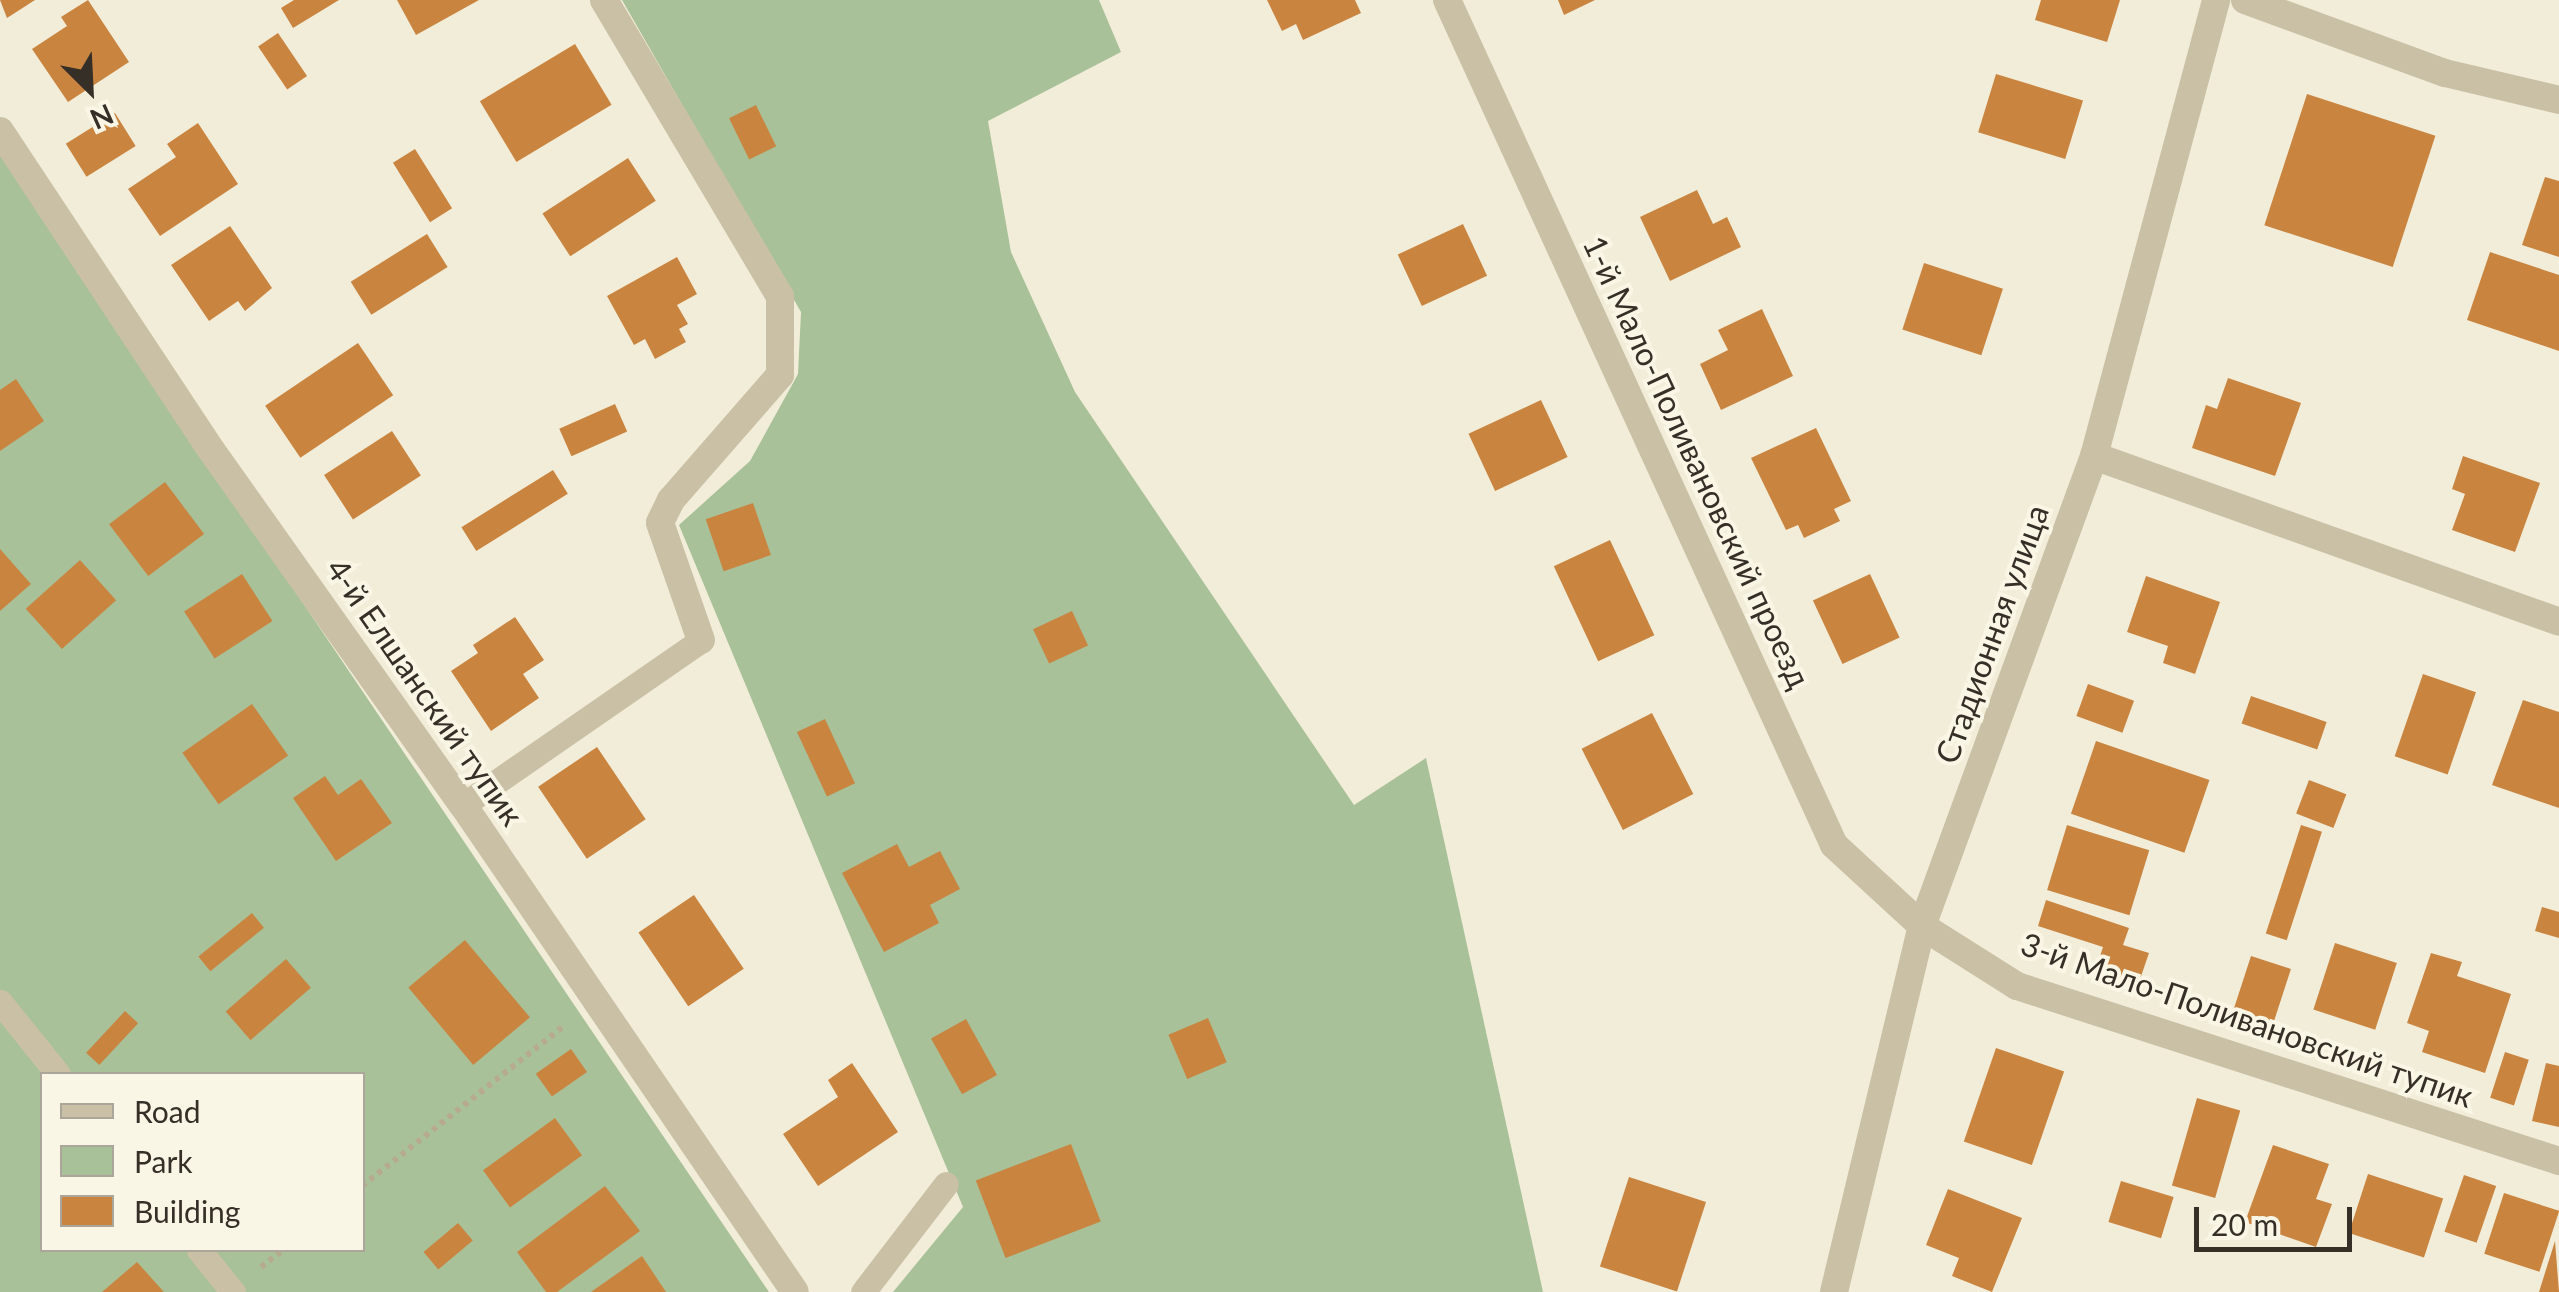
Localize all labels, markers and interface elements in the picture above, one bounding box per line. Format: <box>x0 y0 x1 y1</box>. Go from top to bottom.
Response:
north arrow <box>40 40 140 140</box>
text: N <box>85 97 119 137</box>
street label: 1-й Мало-Поливановский проезд <box>1575 230 1819 694</box>
street label: Стадионная улица <box>1927 500 2057 768</box>
street label: 4-й Елшанский тупик <box>318 551 532 833</box>
street label: 3-й Мало-Поливановский тупик <box>2016 924 2478 1116</box>
legend <box>40 1072 365 1252</box>
text: Road <box>134 1093 201 1129</box>
text: Park <box>134 1143 193 1179</box>
scale bar <box>2199 1187 2356 1249</box>
text: Building <box>134 1193 240 1229</box>
text: 20 m <box>2211 1206 2278 1242</box>

